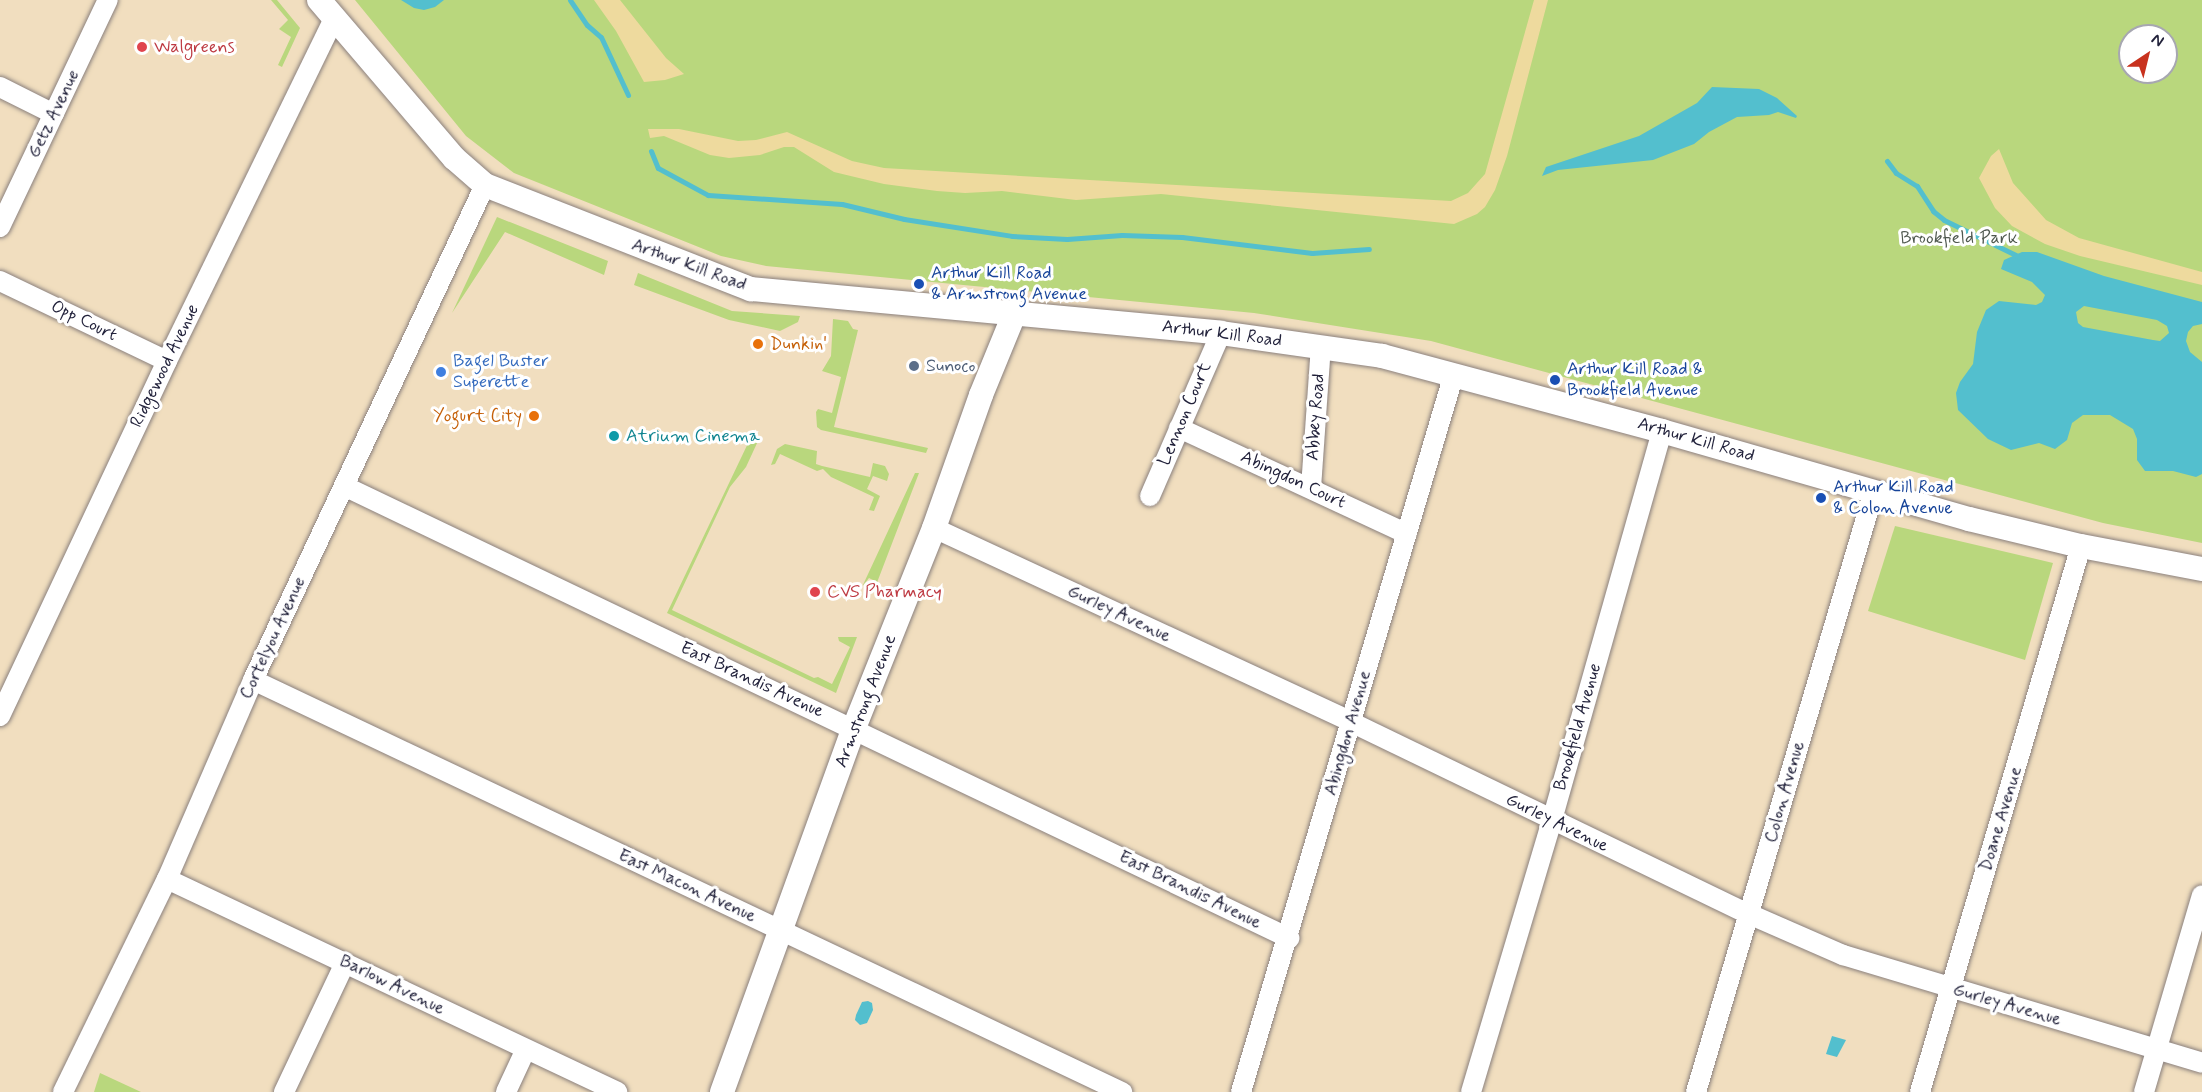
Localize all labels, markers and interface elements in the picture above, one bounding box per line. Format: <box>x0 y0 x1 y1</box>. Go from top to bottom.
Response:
north arrow <box>2118 24 2178 84</box>
text: N <box>2147 29 2168 52</box>
place label: Walgreens <box>154 36 235 58</box>
marker: Walgreens <box>135 40 149 54</box>
street label: Getz Avenue <box>23 65 85 163</box>
park label: Brookfield Park <box>1902 227 2016 249</box>
street label: Arthur Kill Road <box>628 234 750 296</box>
place label: Arthur Kill Road & Armstrong Avenue <box>931 263 1088 306</box>
marker: Arthur Kill Road & Armstrong Avenue <box>912 277 926 291</box>
street label: Opp Court <box>46 295 122 347</box>
street label: Ridgewood Avenue <box>125 299 205 433</box>
street label: Arthur Kill Road <box>1161 316 1283 352</box>
place label: Dunkin' <box>770 333 827 355</box>
marker: Dunkin' <box>751 337 765 351</box>
place label: Bagel Buster Superette <box>453 351 547 394</box>
place label: Sunoco <box>926 355 975 377</box>
marker: Sunoco <box>907 359 921 373</box>
place label: Arthur Kill Road & Brookfield Avenue <box>1567 359 1703 401</box>
street label: Lennon Court <box>1154 360 1216 468</box>
marker: Bagel Buster Superette <box>434 365 448 379</box>
street label: Abbey Road <box>1302 373 1330 461</box>
marker: Arthur Kill Road & Brookfield Avenue <box>1548 373 1562 387</box>
place label: Yogurt City <box>433 405 522 427</box>
marker: Yogurt City <box>527 409 541 423</box>
street label: Arthur Kill Road <box>1635 413 1757 467</box>
place label: Atrium Cinema <box>626 425 760 447</box>
marker: Atrium Cinema <box>607 429 621 443</box>
street label: Abingdon Court <box>1235 445 1351 515</box>
place label: Arthur Kill Road & Colon Avenue <box>1833 477 1956 520</box>
marker: Arthur Kill Road & Colon Avenue <box>1814 491 1828 505</box>
street label: Cortelyou Avenue <box>235 572 311 704</box>
place label: CVS Pharmacy <box>827 581 942 603</box>
street label: Gurley Avenue <box>1065 581 1173 647</box>
marker: CVS Pharmacy <box>808 585 822 599</box>
street label: Armstrong Avenue <box>830 631 902 771</box>
street label: East Brandis Avenue <box>675 636 829 724</box>
street label: Brookfield Avenue <box>1549 659 1607 795</box>
street label: Abingdon Avenue <box>1320 667 1376 799</box>
street label: Colon Avenue <box>1760 737 1810 847</box>
street label: Doane Avenue <box>1975 764 2027 874</box>
street label: Gurley Avenue <box>1503 789 1611 857</box>
street label: East Macon Avenue <box>613 844 761 928</box>
street label: East Brandis Avenue <box>1113 845 1267 935</box>
street label: Barlow Avenue <box>337 951 447 1019</box>
street label: Gurley Avenue <box>1951 979 2063 1031</box>

